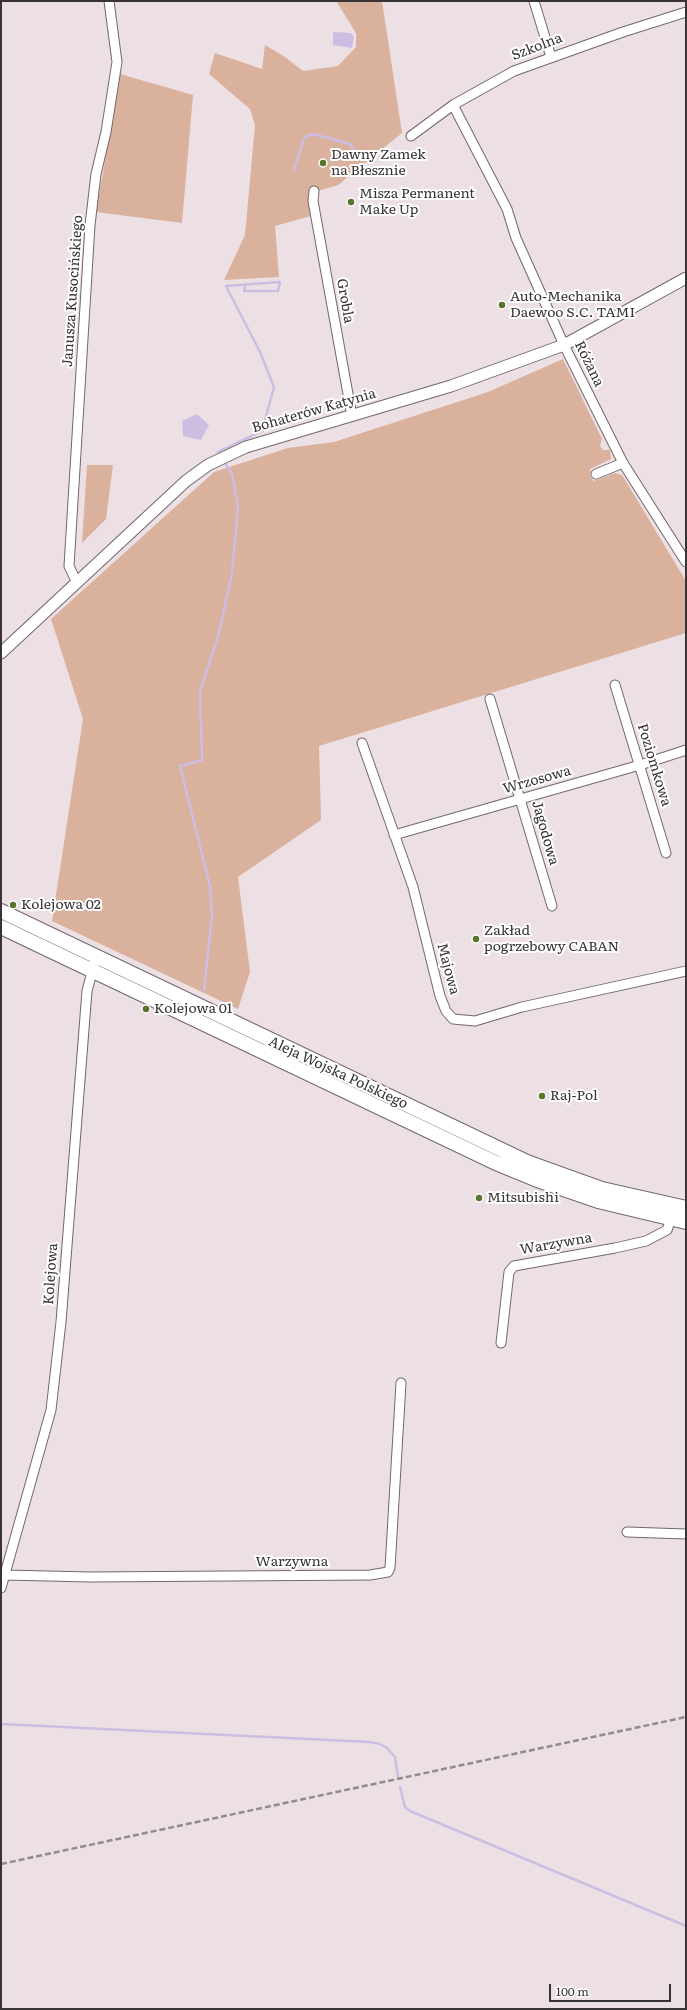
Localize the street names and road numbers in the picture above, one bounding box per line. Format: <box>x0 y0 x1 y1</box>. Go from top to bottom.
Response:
street label: Szkolna <box>509 30 565 64</box>
street label: Janusza Kusocińskiego <box>59 214 87 368</box>
street label: Grobla <box>333 277 357 325</box>
street label: Różana <box>571 338 607 390</box>
street label: Bohaterów Katynia <box>250 385 378 437</box>
street label: Poziomkowa <box>633 722 675 808</box>
street label: Wrzosowa <box>501 762 573 798</box>
street label: Jagodowa <box>528 799 562 867</box>
street label: Majowa <box>433 941 463 997</box>
street label: Aleja Wojska Polskiego <box>266 1033 410 1113</box>
street label: Warzywna <box>519 1229 593 1259</box>
street label: Kolejowa <box>40 1243 62 1305</box>
street label: Warzywna <box>256 1554 328 1570</box>

